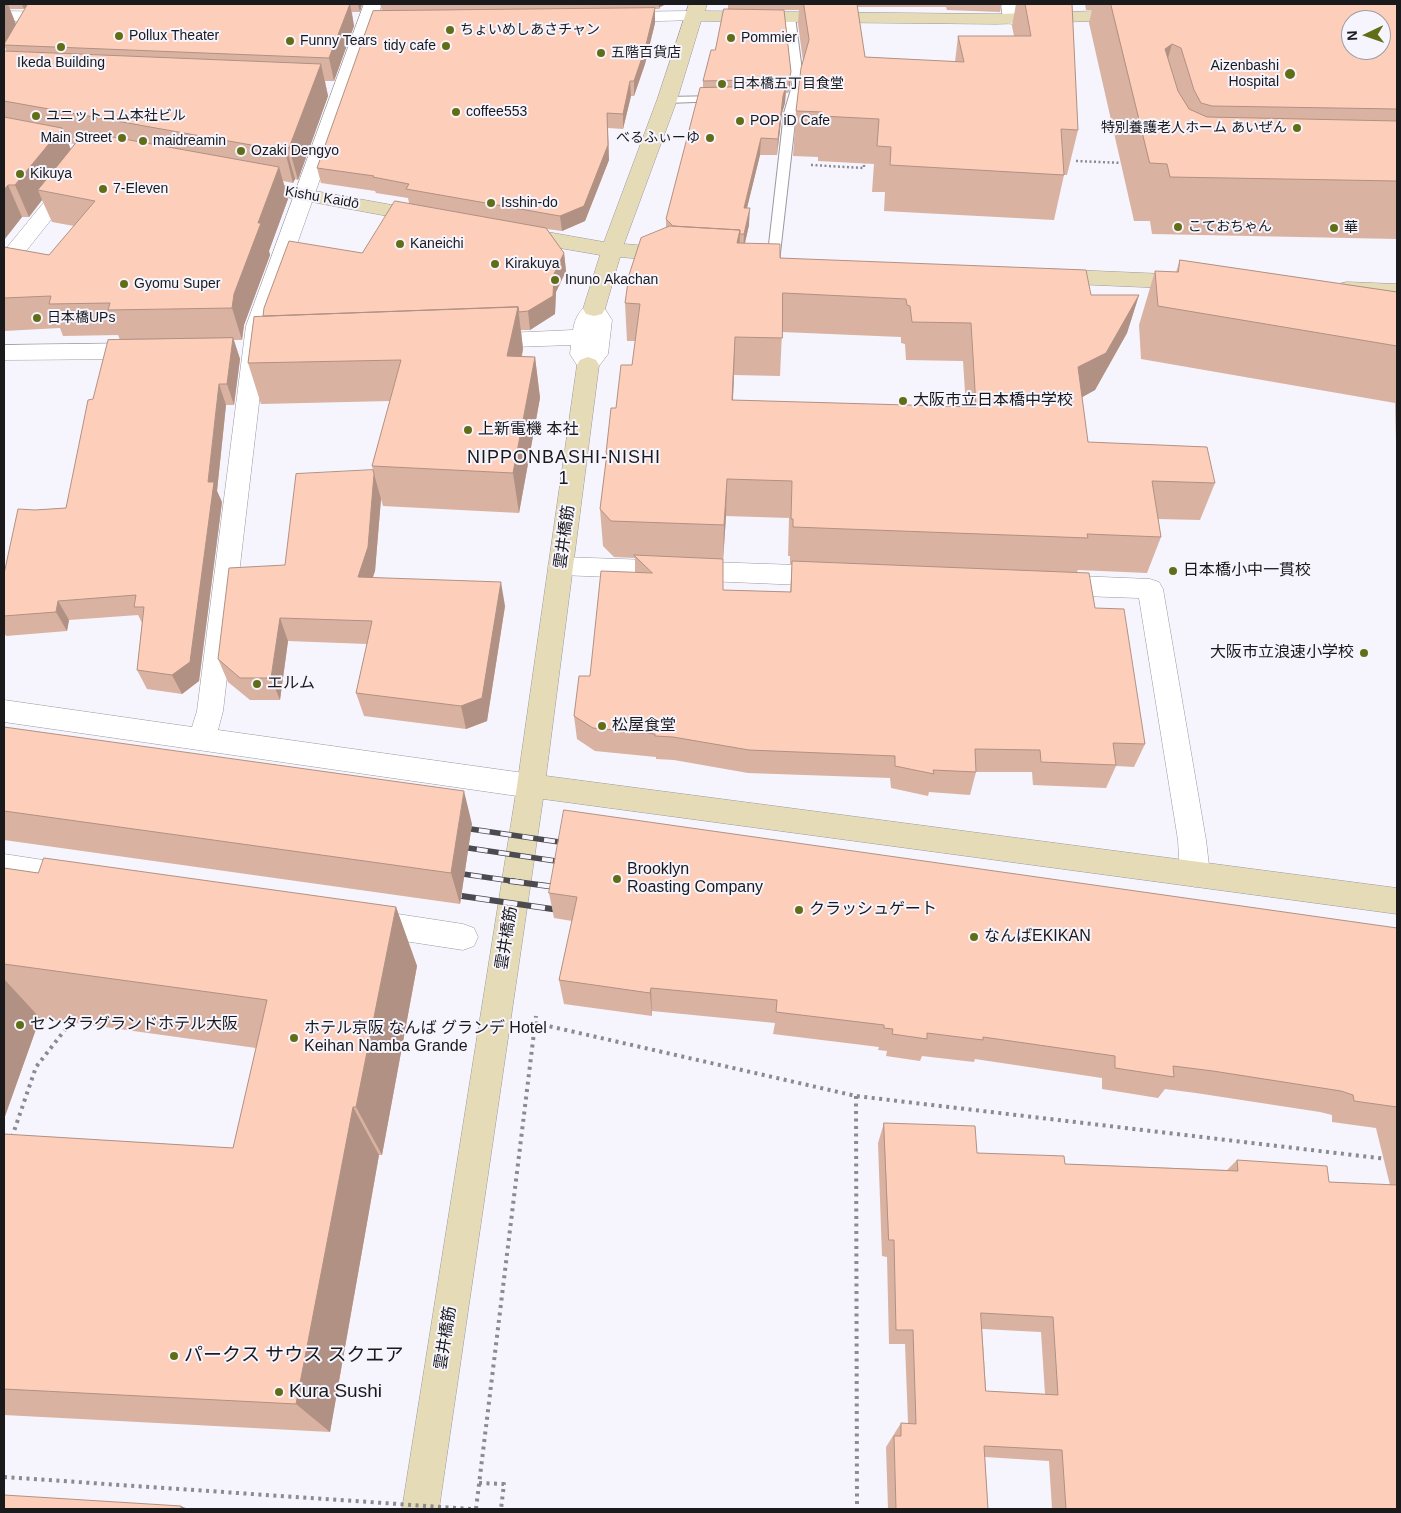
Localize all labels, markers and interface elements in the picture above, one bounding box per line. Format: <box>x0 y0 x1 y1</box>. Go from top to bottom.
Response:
north arrow <box>1341 10 1391 60</box>
place label: ちょいめしあさチャン <box>460 22 600 38</box>
marker: ちょいめしあさチャン <box>444 24 456 36</box>
place label: Pollux Theater <box>129 28 219 44</box>
marker: Pollux Theater <box>113 30 125 42</box>
place label: Pommier <box>741 30 797 46</box>
text: N <box>1344 30 1360 41</box>
marker: Pommier <box>725 32 737 44</box>
place label: Funny Tears <box>300 33 377 49</box>
marker: Funny Tears <box>284 35 296 47</box>
place label: tidy cafe <box>384 38 436 54</box>
marker: tidy cafe <box>440 40 452 52</box>
marker: Ikeda Building <box>55 41 67 53</box>
place label: 五階百貨店 <box>611 45 681 61</box>
marker: 五階百貨店 <box>595 47 607 59</box>
place label: Ikeda Building <box>17 55 105 71</box>
place label: Aizenbashi Hospital <box>1211 58 1279 90</box>
marker: Aizenbashi Hospital <box>1283 67 1297 81</box>
place label: 日本橋五丁目食堂 <box>732 76 844 92</box>
marker: 日本橋五丁目食堂 <box>716 78 728 90</box>
place label: coffee553 <box>466 104 527 120</box>
marker: coffee553 <box>450 106 462 118</box>
place label: ユニットコム本社ビル <box>46 108 186 124</box>
marker: ユニットコム本社ビル <box>30 110 42 122</box>
place label: POP iD Cafe <box>750 113 830 129</box>
marker: POP iD Cafe <box>734 115 746 127</box>
place label: 特別養護老人ホーム あいぜん <box>1101 120 1287 136</box>
marker: 特別養護老人ホーム あいぜん <box>1291 122 1303 134</box>
place label: Main Street <box>40 130 112 146</box>
place label: べるふぃーゆ <box>616 130 700 146</box>
marker: Main Street <box>116 132 128 144</box>
marker: べるふぃーゆ <box>704 132 716 144</box>
place label: maidreamin <box>153 133 226 149</box>
marker: maidreamin <box>137 135 149 147</box>
place label: Ozaki Dengyo <box>251 143 339 159</box>
marker: Ozaki Dengyo <box>235 145 247 157</box>
place label: Kikuya <box>30 166 72 182</box>
marker: Kikuya <box>14 168 26 180</box>
place label: 7-Eleven <box>113 181 168 197</box>
marker: 7-Eleven <box>97 183 109 195</box>
street label: Kishu Kaidō <box>284 183 360 213</box>
place label: Isshin-do <box>501 195 558 211</box>
marker: Isshin-do <box>485 197 497 209</box>
place label: こておちゃん <box>1188 219 1272 235</box>
place label: 華 <box>1344 220 1358 236</box>
marker: こておちゃん <box>1172 221 1184 233</box>
marker: 華 <box>1328 222 1340 234</box>
place label: Kaneichi <box>410 236 464 252</box>
marker: Kaneichi <box>394 238 406 250</box>
place label: Kirakuya <box>505 256 559 272</box>
marker: Kirakuya <box>489 258 501 270</box>
place label: Inuno Akachan <box>565 272 658 288</box>
marker: Inuno Akachan <box>549 274 561 286</box>
place label: Gyomu Super <box>134 276 220 292</box>
marker: Gyomu Super <box>118 278 130 290</box>
place label: 日本橋UPs <box>47 310 115 326</box>
marker: 日本橋UPs <box>31 312 43 324</box>
place label: 大阪市立日本橋中学校 <box>913 391 1073 411</box>
marker: 大阪市立日本橋中学校 <box>897 395 909 407</box>
place label: 上新電機 本社 <box>478 420 578 440</box>
marker: 上新電機 本社 <box>462 424 474 436</box>
district label: NIPPONBASHI-NISHI 1 <box>465 447 663 489</box>
street label: 雲井橋筋 <box>551 504 579 570</box>
place label: 日本橋小中一貫校 <box>1183 561 1311 581</box>
marker: 日本橋小中一貫校 <box>1167 565 1179 577</box>
place label: 大阪市立浪速小学校 <box>1210 643 1354 663</box>
marker: 大阪市立浪速小学校 <box>1358 647 1370 659</box>
place label: エルム <box>267 674 315 694</box>
marker: エルム <box>251 678 263 690</box>
place label: 松屋食堂 <box>612 716 676 736</box>
marker: 松屋食堂 <box>596 720 608 732</box>
place label: Brooklyn Roasting Company <box>627 860 763 898</box>
marker: Brooklyn Roasting Company <box>611 873 623 885</box>
place label: クラッシュゲート <box>809 900 937 920</box>
marker: クラッシュゲート <box>793 904 805 916</box>
street label: 雲井橋筋 <box>493 905 521 971</box>
place label: なんばEKIKAN <box>984 927 1091 947</box>
marker: なんばEKIKAN <box>968 931 980 943</box>
place label: センタラグランドホテル大阪 <box>30 1015 238 1035</box>
marker: センタラグランドホテル大阪 <box>14 1019 26 1031</box>
place label: ホテル京阪 なんば グランデ Hotel Keihan Namba Grande <box>304 1019 547 1057</box>
marker: ホテル京阪 なんば グランデ Hotel Keihan Namba Grande <box>288 1032 300 1044</box>
street label: 雲井橋筋 <box>432 1305 460 1371</box>
place label: パークス サウス スクエア <box>184 1345 404 1367</box>
marker: パークス サウス スクエア <box>168 1350 180 1362</box>
place label: Kura Sushi <box>289 1381 382 1403</box>
marker: Kura Sushi <box>273 1386 285 1398</box>

